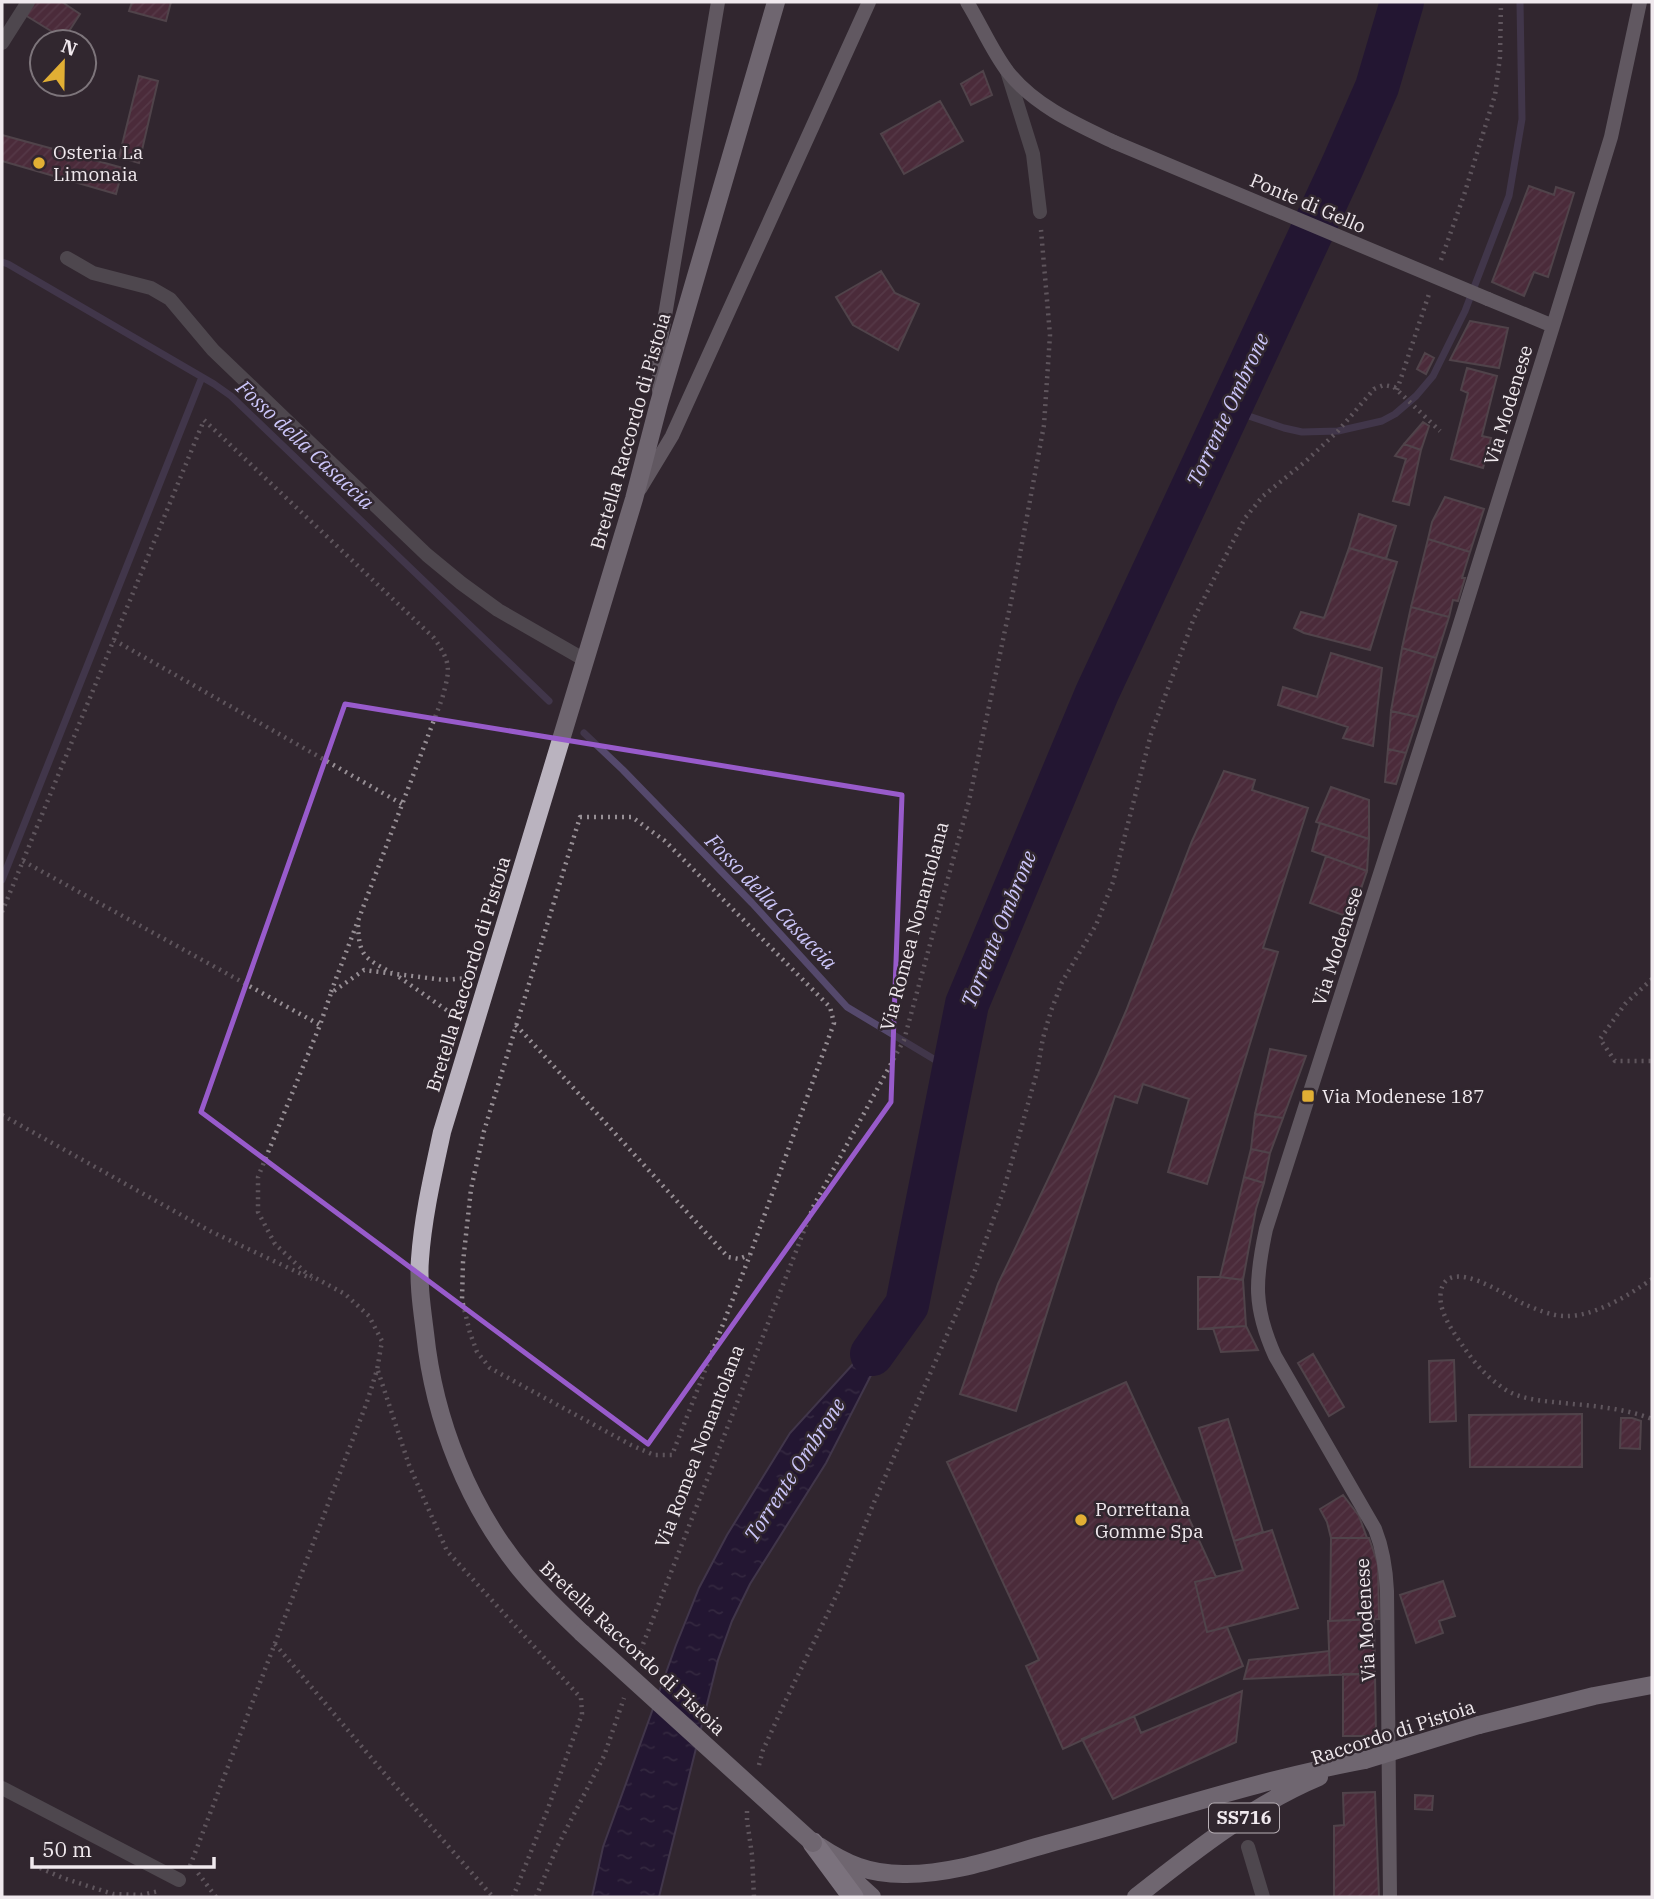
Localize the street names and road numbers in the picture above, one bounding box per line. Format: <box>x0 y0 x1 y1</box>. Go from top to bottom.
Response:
street label: Ponte di Gello <box>1246 168 1370 238</box>
street label: Bretella Raccordo di Pistoia <box>585 310 675 552</box>
street label: Via Modenese <box>1478 342 1538 468</box>
street label: Via Romea Nonantolana <box>875 819 953 1033</box>
street label: Bretella Raccordo di Pistoia <box>421 853 515 1095</box>
street label: Via Modenese <box>1306 883 1368 1009</box>
street label: Via Romea Nonantolana <box>649 1341 749 1551</box>
street label: Bretella Raccordo di Pistoia <box>535 1556 731 1740</box>
street label: Via Modenese <box>1350 1557 1380 1683</box>
street label: Raccordo di Pistoia <box>1308 1694 1478 1770</box>
road number: SS716 <box>1209 1804 1279 1832</box>

